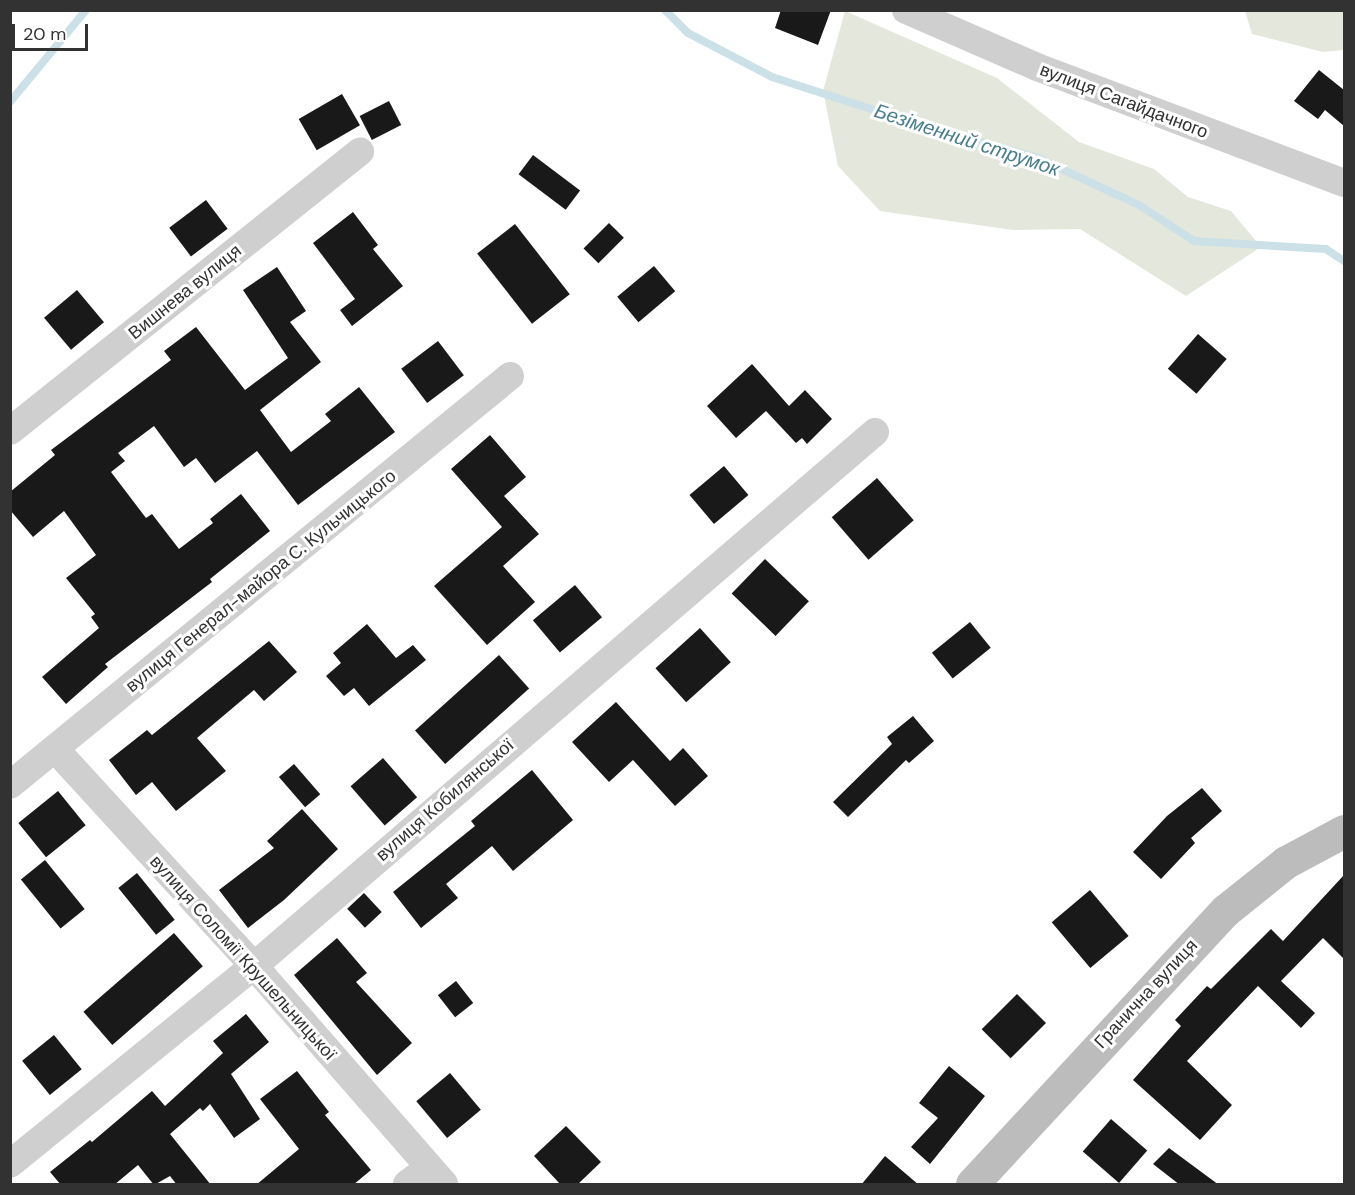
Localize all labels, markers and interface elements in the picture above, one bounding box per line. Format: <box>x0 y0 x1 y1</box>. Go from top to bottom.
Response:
scale bar <box>15 12 92 50</box>
text: 20 m <box>23 22 66 46</box>
street label: вулиця Сагайдачного <box>1037 59 1211 143</box>
water label: Безіменний струмок <box>871 99 1063 181</box>
street label: Вишнева вулиця <box>124 240 246 344</box>
street label: вулиця Генерал-майора С. Кульчицького <box>121 465 401 697</box>
street label: вулиця Кобилянської <box>372 734 518 866</box>
street label: вулиця Соломії Крушельницької <box>145 851 341 1065</box>
street label: Гранична вулиця <box>1090 935 1202 1053</box>

